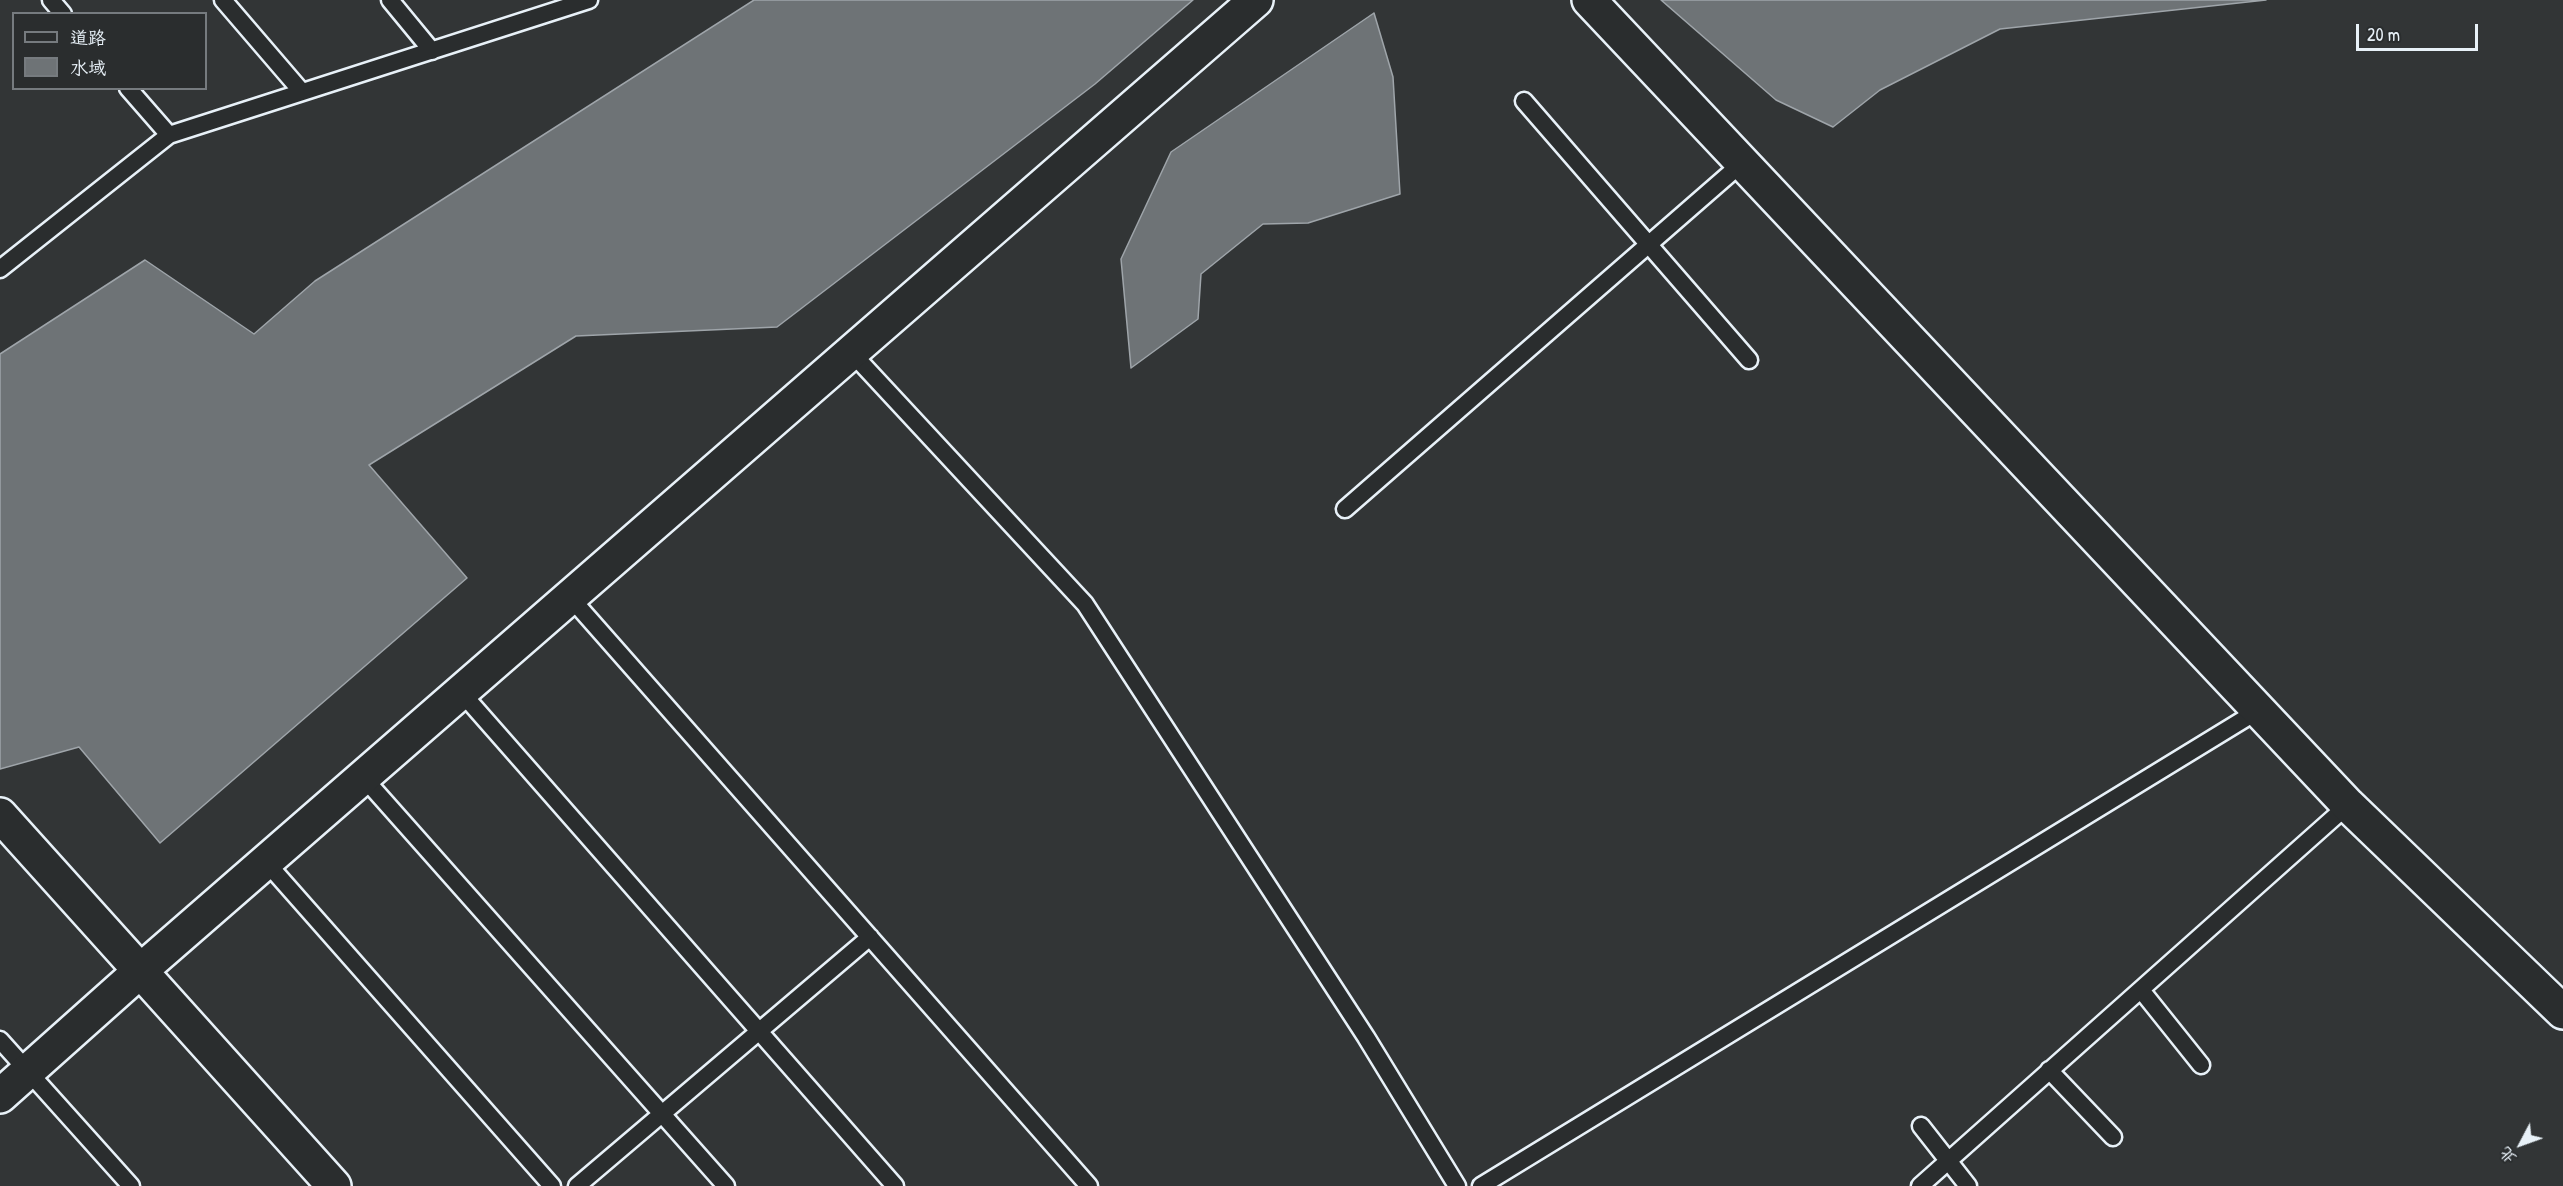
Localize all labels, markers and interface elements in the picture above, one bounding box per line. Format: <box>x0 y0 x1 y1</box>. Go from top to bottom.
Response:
legend <box>12 12 207 90</box>
scale bar <box>2359 12 2480 50</box>
text: 20 m <box>2367 22 2400 47</box>
text: 道路 <box>70 25 106 50</box>
text: 水域 <box>70 55 106 80</box>
north arrow <box>2491 1114 2551 1174</box>
text: 北 <box>2494 1143 2521 1169</box>

